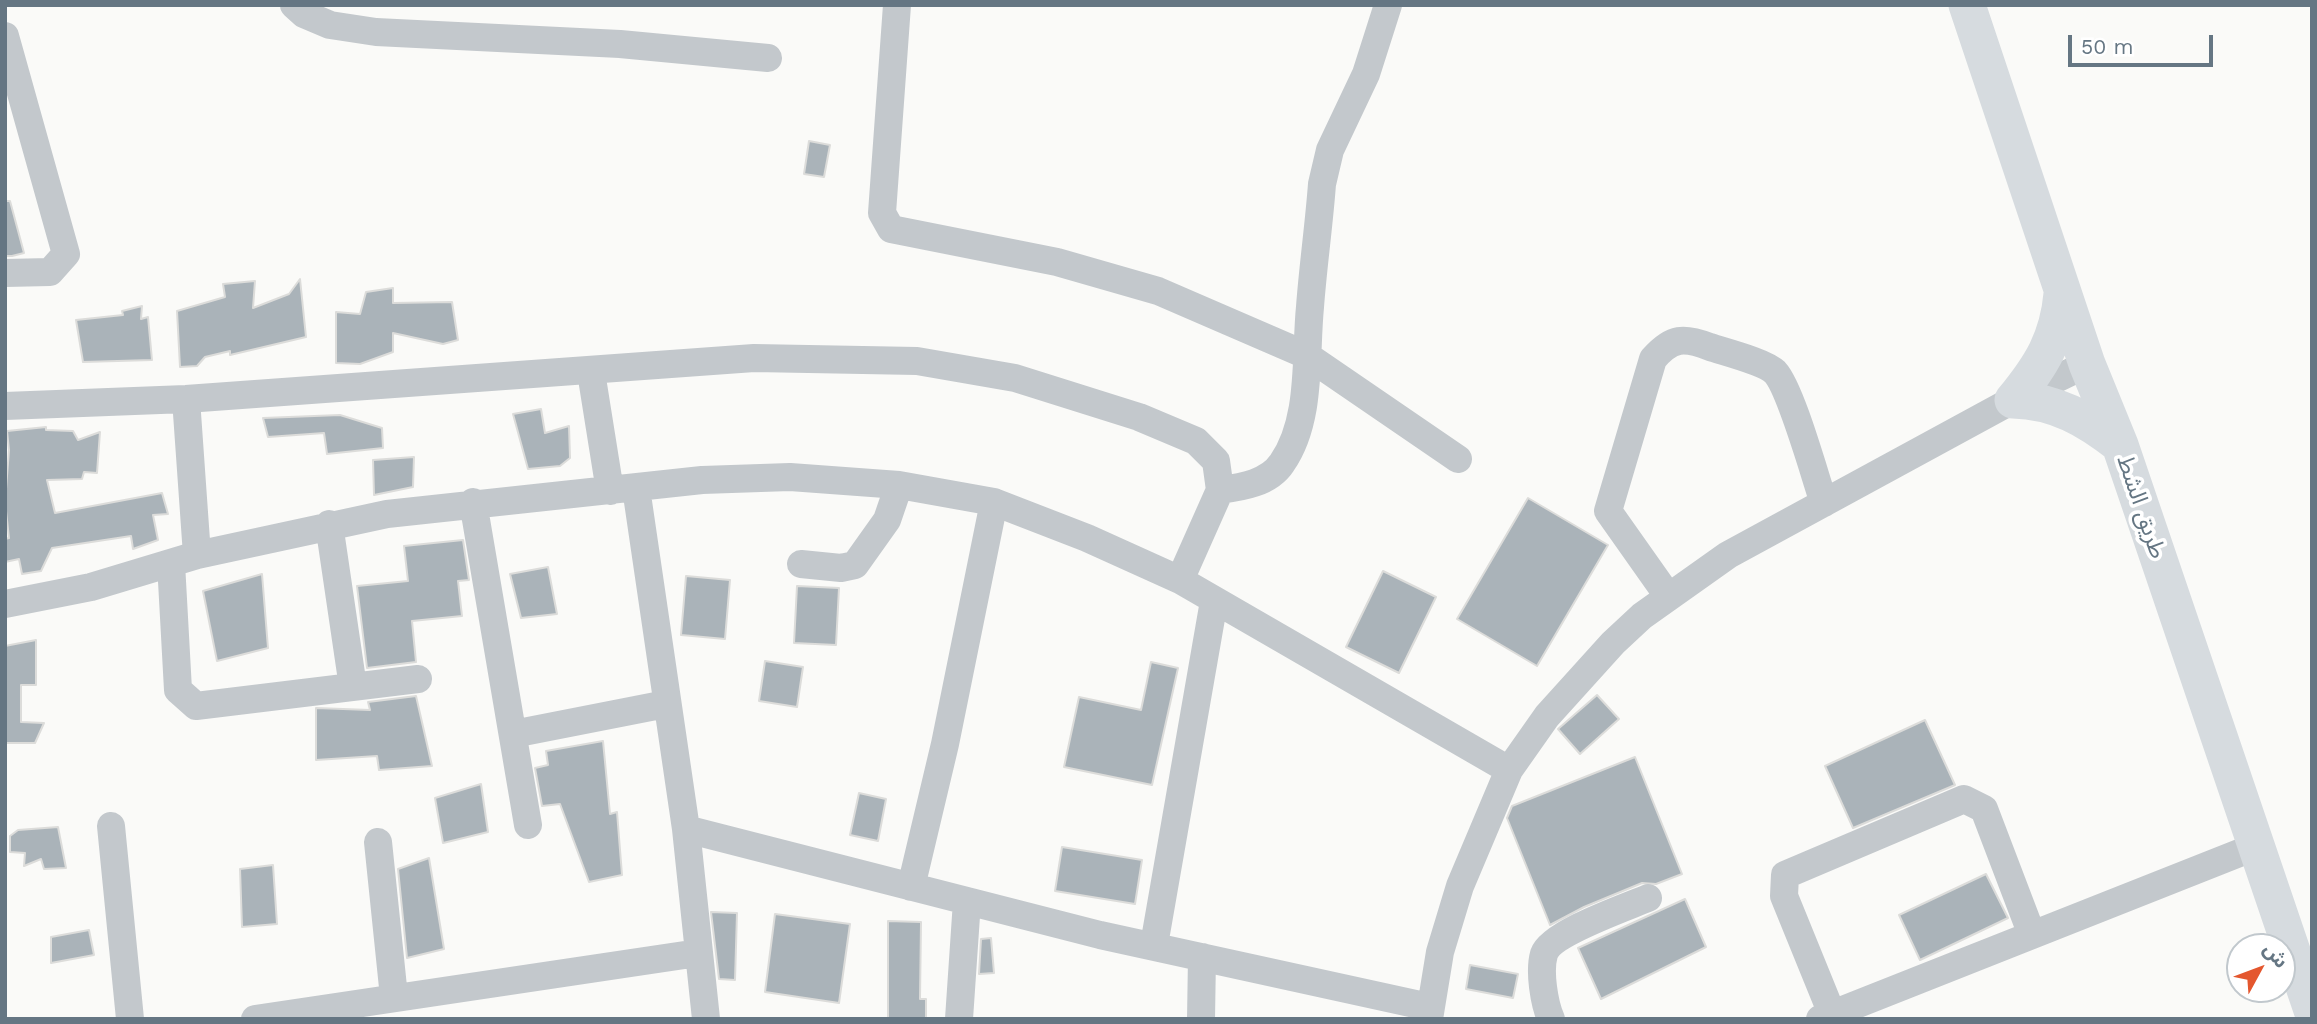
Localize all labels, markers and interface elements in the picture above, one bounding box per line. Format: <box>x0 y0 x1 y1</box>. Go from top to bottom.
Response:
scale bar <box>2072 21 2217 65</box>
text: 50 m <box>2081 34 2133 59</box>
street label: طريق الشط <box>2110 452 2172 562</box>
north arrow <box>2226 933 2296 1003</box>
text: ش <box>2258 938 2293 973</box>

